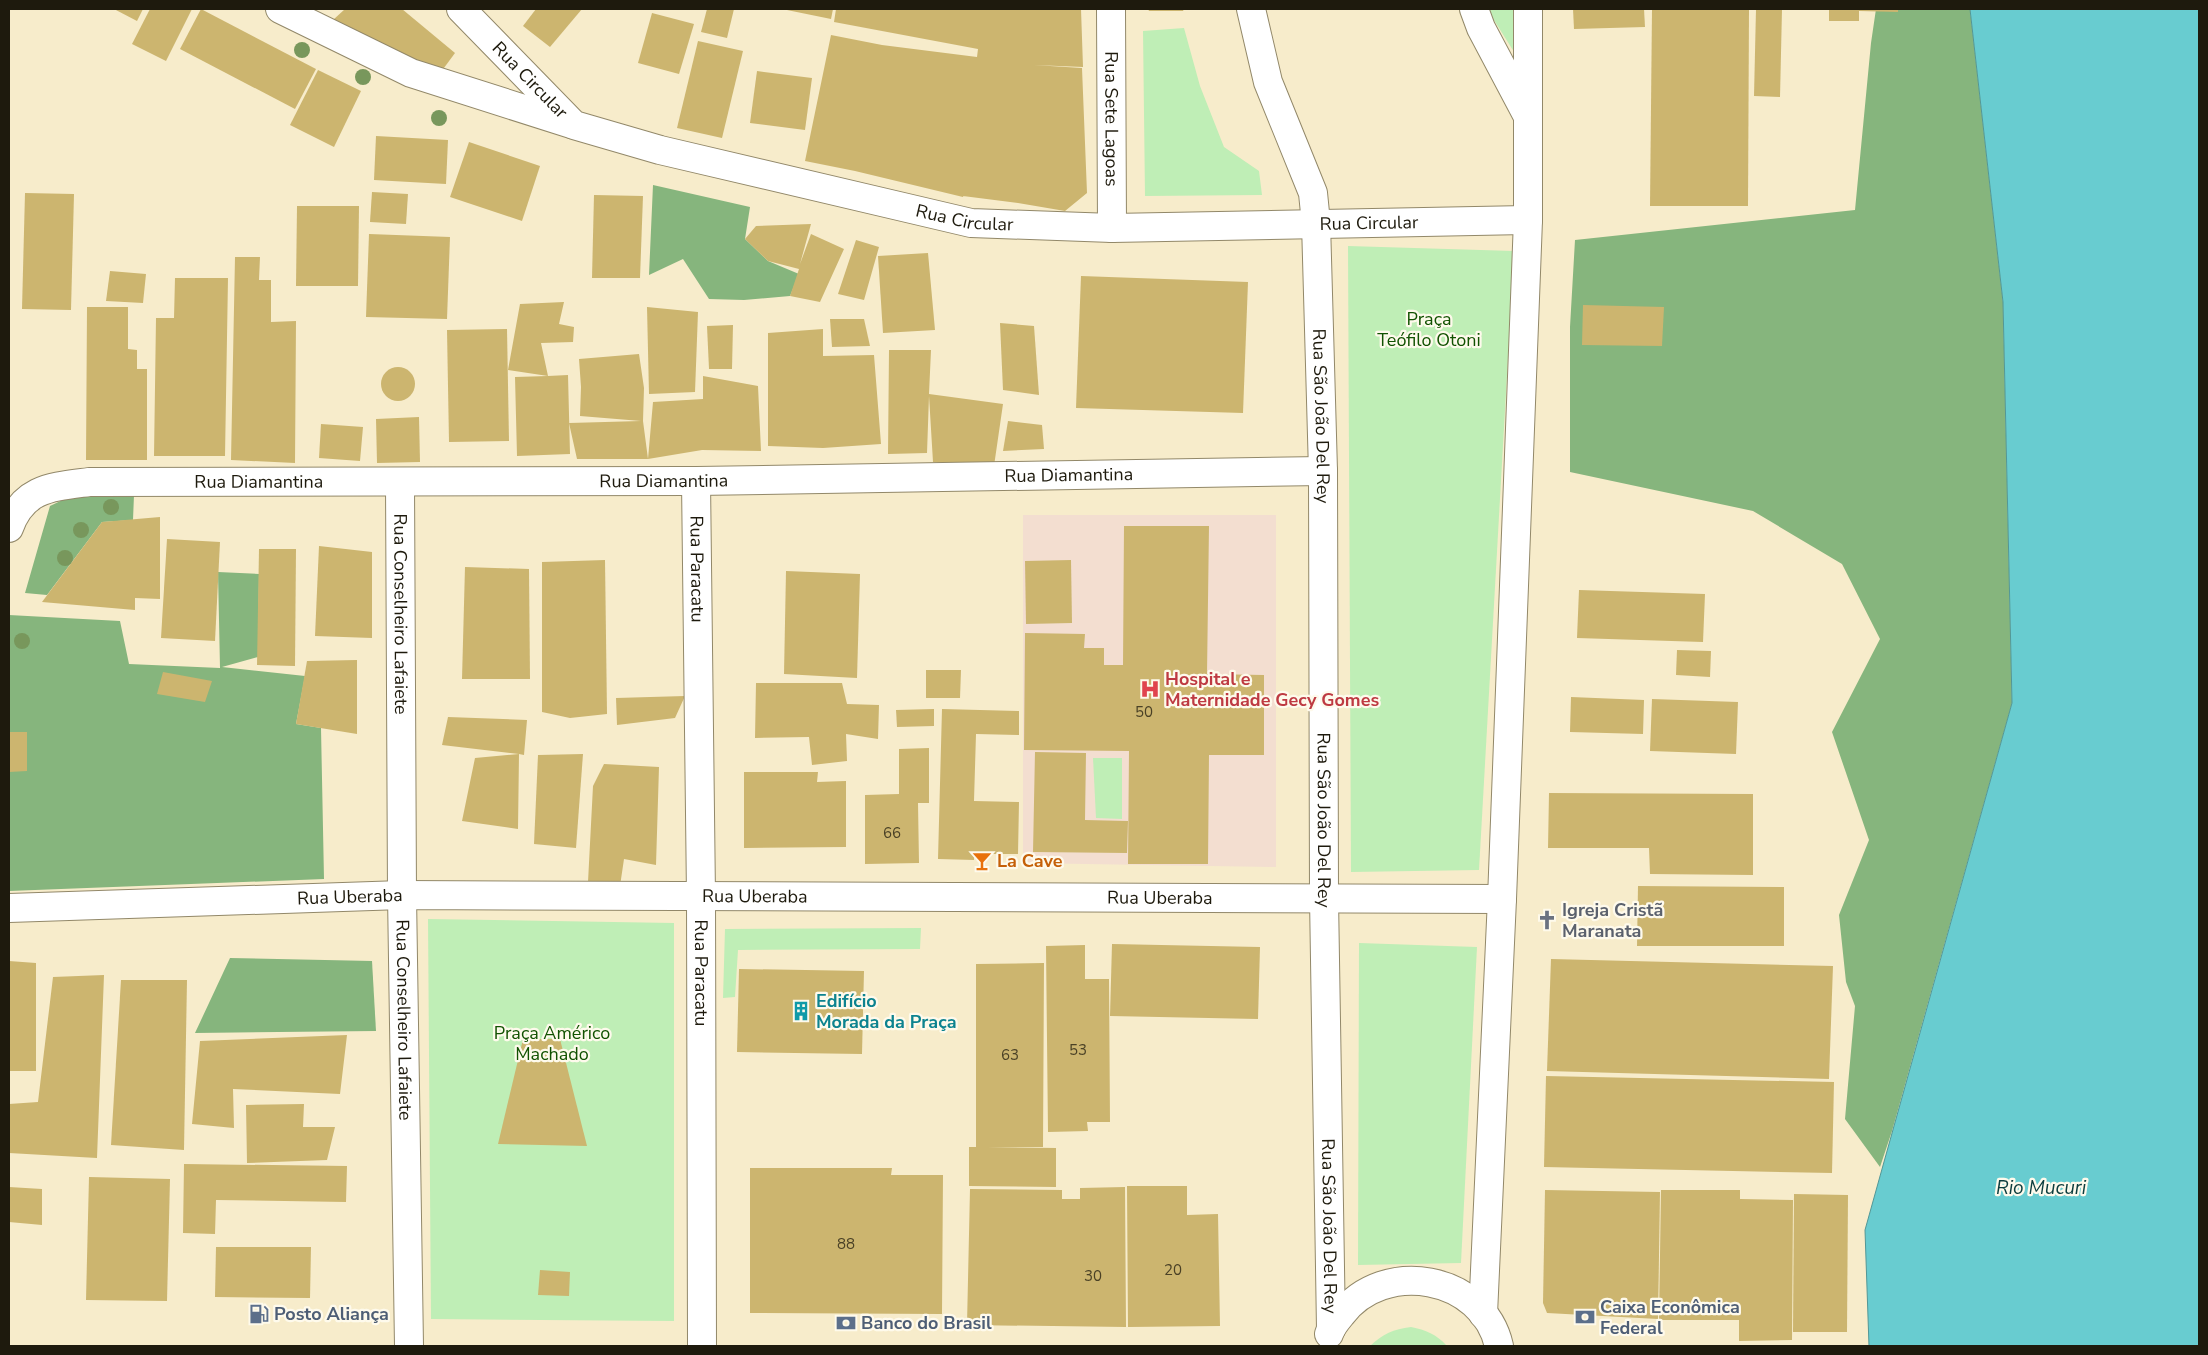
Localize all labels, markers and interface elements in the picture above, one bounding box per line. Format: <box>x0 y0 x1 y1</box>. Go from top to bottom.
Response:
street label: Rua Circular <box>487 36 574 124</box>
street label: Rua Sete Lagoas <box>1099 51 1124 187</box>
street label: Rua Circular <box>913 198 1014 237</box>
street label: Rua Circular <box>1319 210 1419 236</box>
park label: Praça Teófilo Otoni <box>1377 307 1481 352</box>
street label: Rua São João Del Rey <box>1307 328 1335 504</box>
street label: Rua Diamantina <box>1004 462 1133 488</box>
street label: Rua Diamantina <box>599 468 728 493</box>
street label: Rua Diamantina <box>194 470 323 494</box>
street label: Rua Conselheiro Lafaiete <box>388 513 413 715</box>
street label: Rua Paracatu <box>684 515 710 623</box>
place label: Hospital e Maternidade Gecy Gomes <box>1165 667 1379 712</box>
hospital icon: Hospital e Maternidade Gecy Gomes <box>1139 678 1161 700</box>
house number: 50 <box>1135 702 1153 722</box>
street label: Rua São João Del Rey <box>1312 732 1336 909</box>
house number: 66 <box>883 823 901 843</box>
place label: La Cave <box>997 849 1063 873</box>
bar icon: La Cave <box>971 850 993 872</box>
street label: Rua Uberaba <box>297 883 403 910</box>
street label: Rua Uberaba <box>702 884 808 908</box>
street label: Rua Uberaba <box>1107 886 1213 910</box>
place label: Igreja Cristã Maranata <box>1562 898 1663 943</box>
church icon: Igreja Cristã Maranata <box>1536 909 1558 931</box>
street label: Rua Conselheiro Lafaiete <box>390 919 417 1121</box>
street label: Rua Paracatu <box>689 919 713 1026</box>
place label: Edifício Morada da Praça <box>816 989 956 1034</box>
building icon: Edifício Morada da Praça <box>790 1000 812 1022</box>
park label: Praça Américo Machado <box>494 1021 610 1066</box>
house number: 53 <box>1069 1040 1087 1060</box>
house number: 63 <box>1001 1045 1019 1065</box>
street label: Rua São João Del Rey <box>1316 1138 1343 1314</box>
water label: Rio Mucuri <box>1996 1175 2087 1201</box>
house number: 88 <box>837 1234 855 1254</box>
house number: 20 <box>1164 1260 1182 1280</box>
house number: 30 <box>1084 1266 1102 1286</box>
place label: Caixa Econômica Federal <box>1600 1295 1740 1340</box>
place label: Posto Aliança <box>274 1302 389 1326</box>
fuel station icon: Posto Aliança <box>248 1303 270 1325</box>
bank icon: Caixa Econômica Federal <box>1574 1306 1596 1328</box>
place label: Banco do Brasil <box>861 1311 992 1335</box>
bank icon: Banco do Brasil <box>835 1312 857 1334</box>

